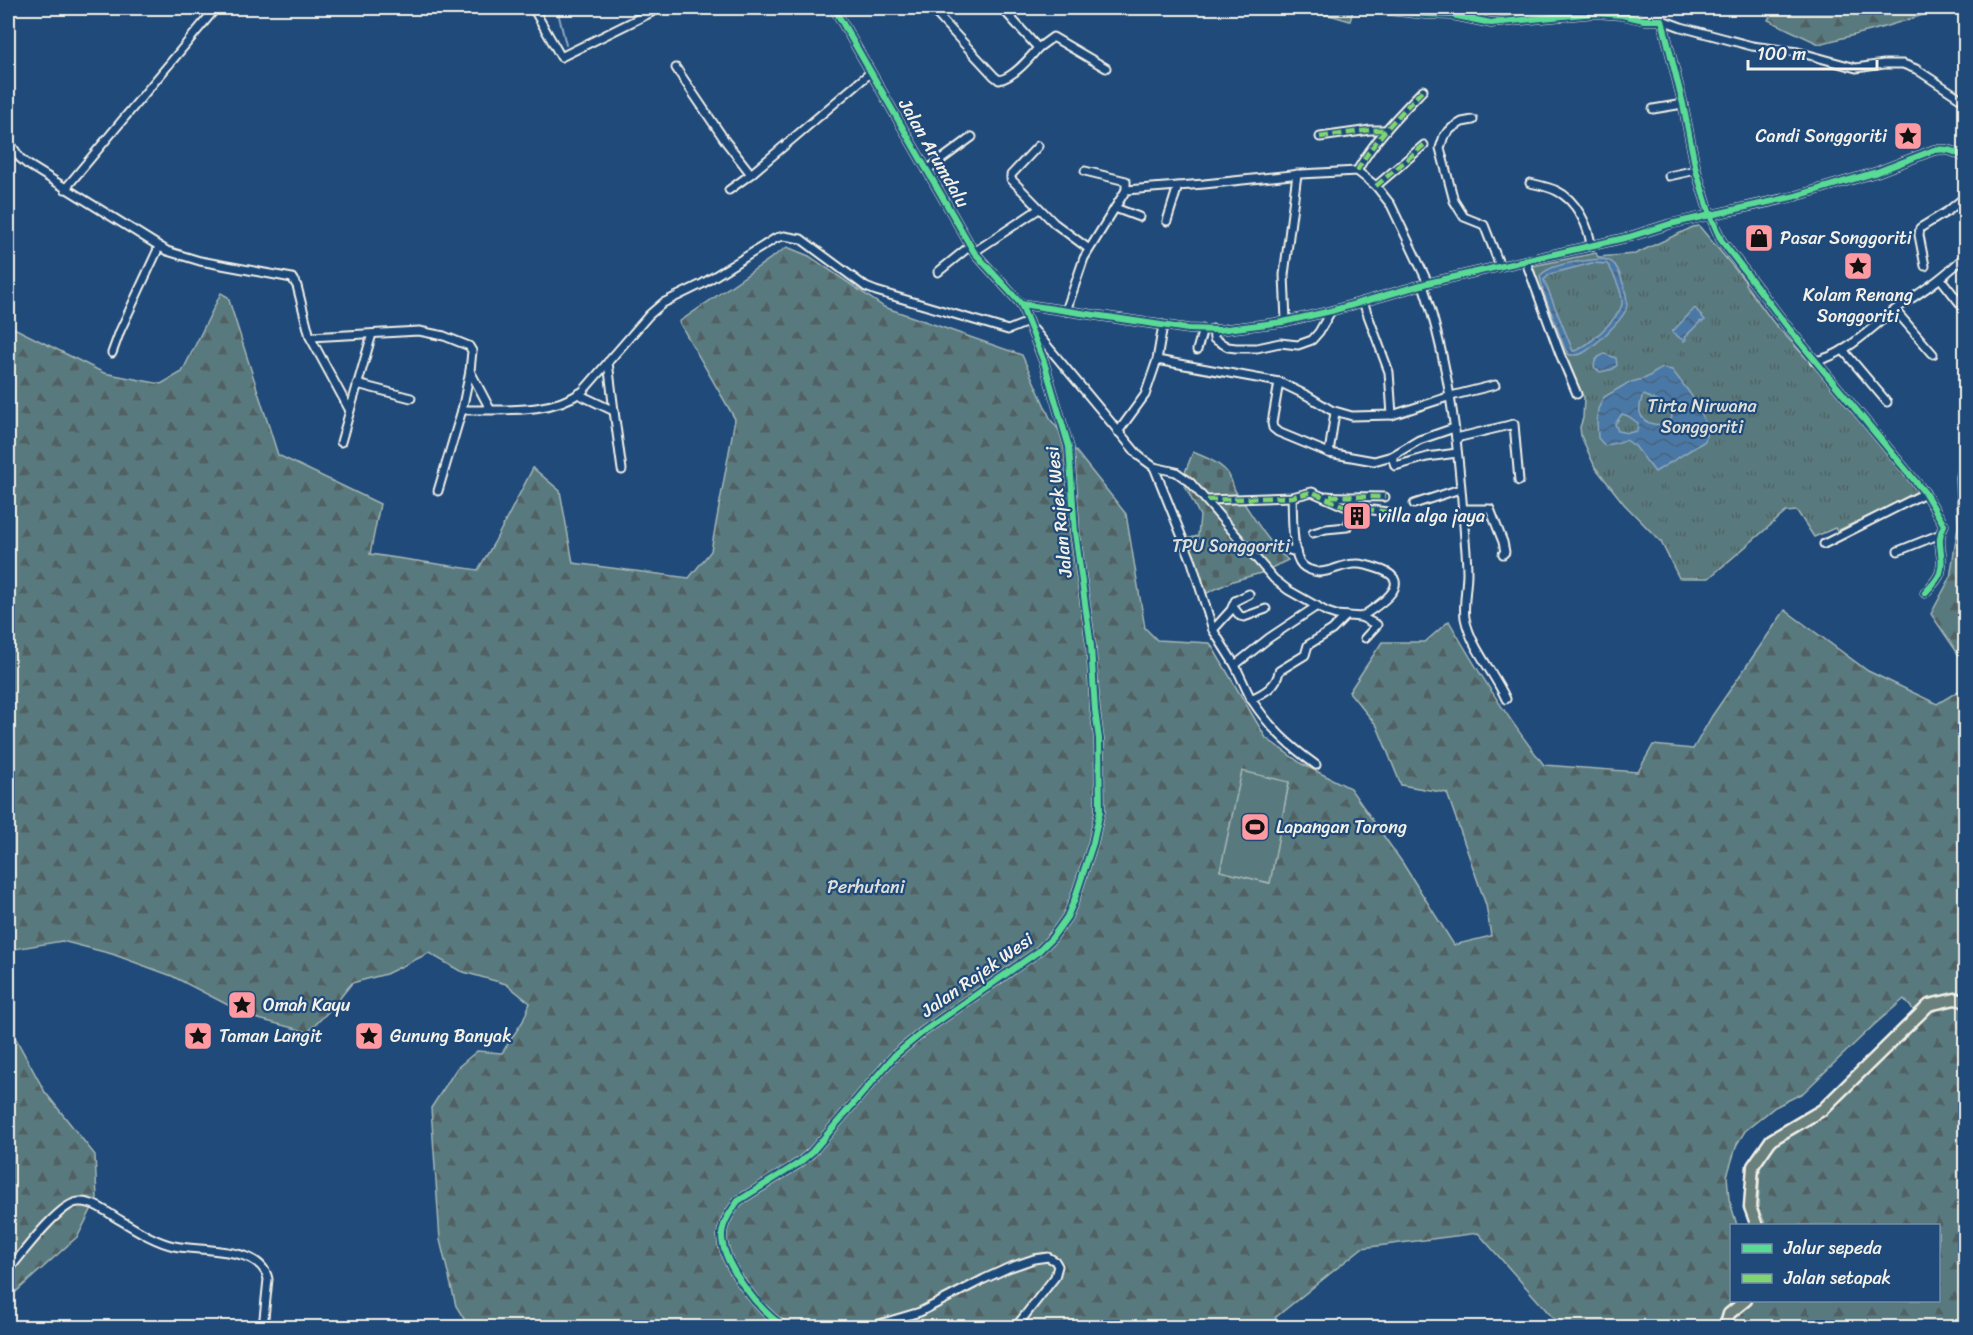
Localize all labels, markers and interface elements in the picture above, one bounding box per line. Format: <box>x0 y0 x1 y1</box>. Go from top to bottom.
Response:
scale bar <box>1748 33 1877 71</box>
text: 100 m <box>1757 38 1806 70</box>
street label: Jalan Arumdalu <box>889 91 979 214</box>
place label: Candi Songgoriti <box>1755 120 1888 152</box>
place icon: Candi Songgoriti <box>1892 120 1924 152</box>
shop icon: Pasar Songgoriti <box>1743 222 1775 254</box>
place label: Pasar Songgoriti <box>1780 222 1913 254</box>
place icon: Kolam Renang Songgoriti <box>1842 250 1874 282</box>
place label: Kolam Renang Songgoriti <box>1803 279 1913 332</box>
park label: Tirta Nirwana Songgoriti <box>1647 390 1758 443</box>
street label: Jalan Rajek Wesi <box>1036 444 1082 580</box>
building icon: villa alga jaya <box>1341 500 1373 532</box>
place label: villa alga jaya <box>1378 500 1485 532</box>
park label: TPU Songgoriti <box>1172 530 1291 562</box>
sports icon: Lapangan Torong <box>1239 811 1271 843</box>
place label: Lapangan Torong <box>1276 811 1407 843</box>
park label: Perhutani <box>827 871 906 903</box>
street label: Jalan Rajek Wesi <box>913 924 1041 1026</box>
place icon: Omah Kayu <box>226 989 258 1021</box>
place label: Omah Kayu <box>263 989 351 1021</box>
place icon: Taman Langit <box>182 1020 214 1052</box>
place label: Taman Langit <box>219 1020 323 1052</box>
place icon: Gunung Banyak <box>353 1020 385 1052</box>
place label: Gunung Banyak <box>390 1020 512 1052</box>
legend <box>1730 1224 1940 1302</box>
text: Jalur sepeda <box>1783 1232 1883 1264</box>
text: Jalan setapak <box>1783 1262 1891 1294</box>

